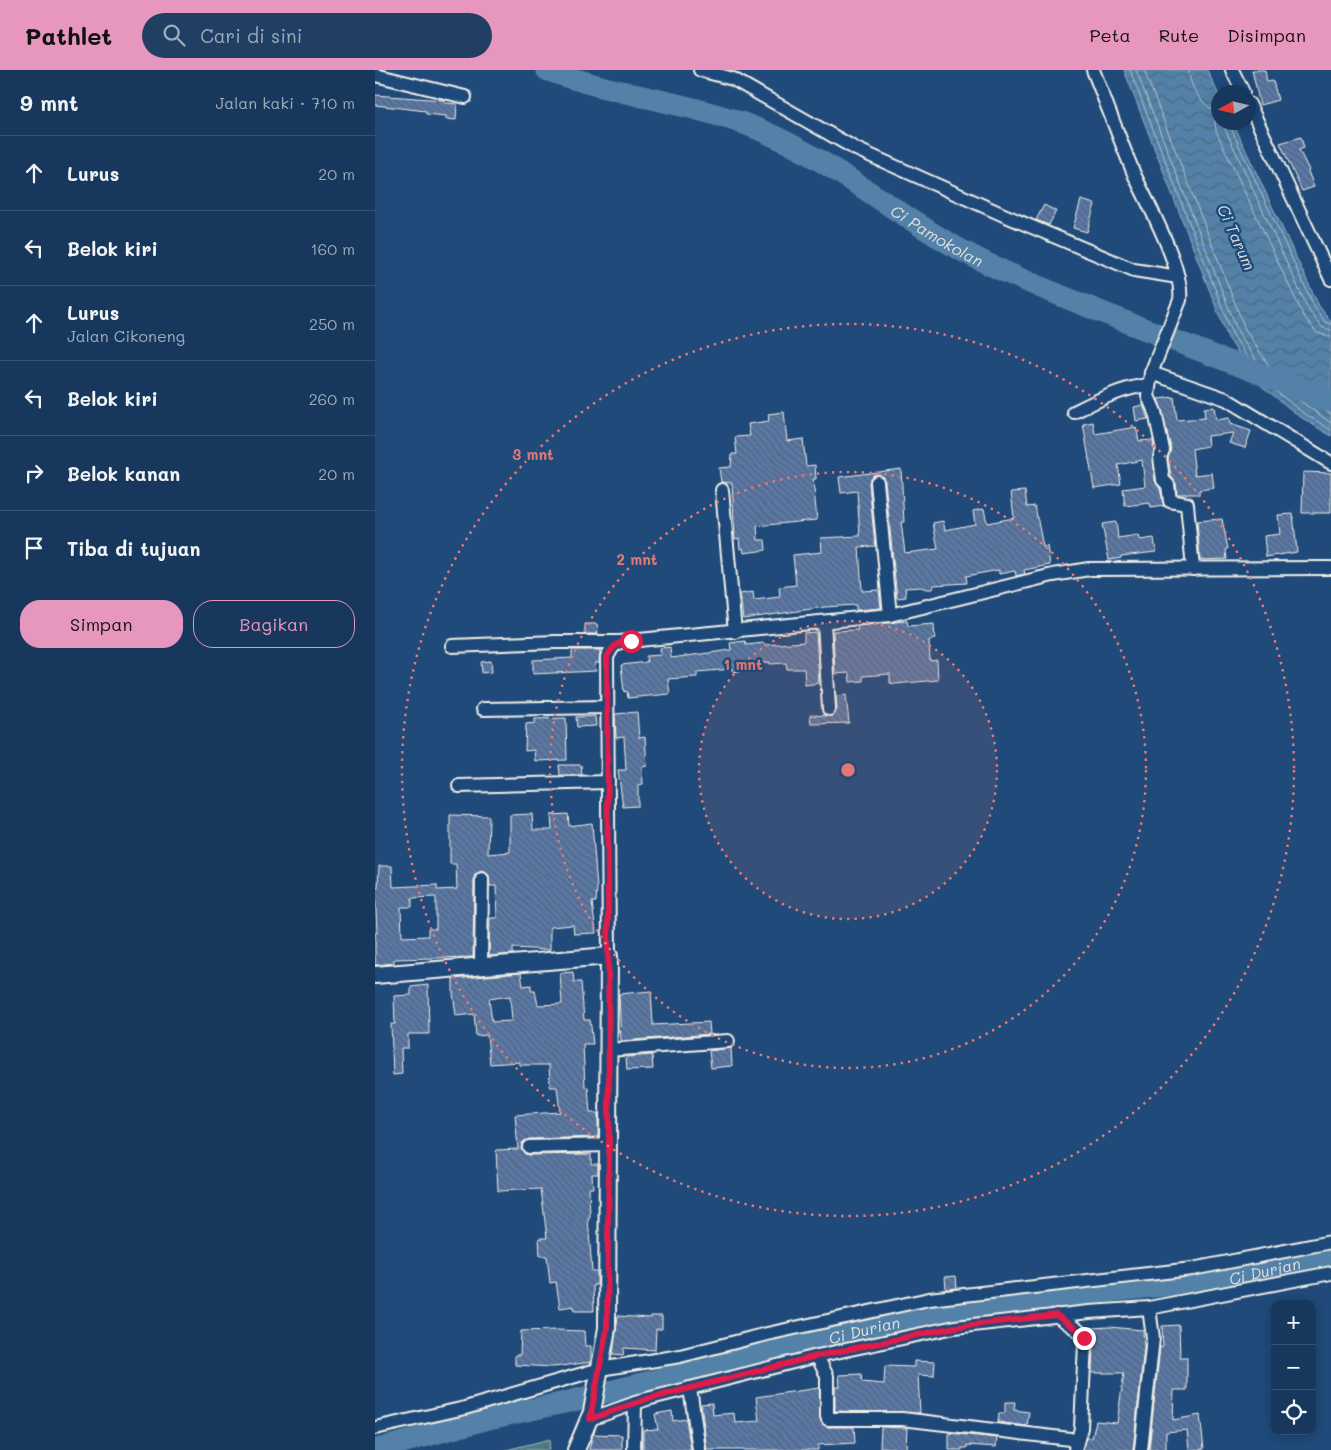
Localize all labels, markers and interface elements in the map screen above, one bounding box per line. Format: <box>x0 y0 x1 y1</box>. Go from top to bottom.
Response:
search box <box>142 13 492 58</box>
text: Pathlet <box>25 20 112 51</box>
icon: search <box>160 21 188 49</box>
text: Cari di sini <box>200 23 302 48</box>
text: Peta <box>1089 23 1131 47</box>
text: Rute <box>1159 23 1199 47</box>
text: Disimpan <box>1227 23 1306 47</box>
north arrow <box>1211 85 1256 130</box>
text: 9 mnt <box>20 89 78 116</box>
text: Jalan kaki · 710 m <box>215 92 355 113</box>
icon: ahead <box>20 159 48 187</box>
text: Lurus <box>67 161 119 186</box>
text: 20 m <box>318 163 355 184</box>
water label: Ci Pamokolan <box>887 199 987 271</box>
water label: Ci Tarum <box>1213 201 1261 273</box>
icon: left <box>20 234 48 262</box>
text: Belok kiri <box>67 236 158 261</box>
text: 160 m <box>310 238 355 259</box>
text: Lurus <box>67 300 119 325</box>
icon: ahead <box>20 309 48 337</box>
text: 250 m <box>309 313 355 334</box>
text: Jalan Cikoneng <box>67 325 185 346</box>
icon: left <box>20 384 48 412</box>
text: Belok kiri <box>67 386 158 411</box>
text: 260 m <box>309 388 355 409</box>
text: 3 mnt <box>512 444 554 464</box>
icon: right <box>20 459 48 487</box>
text: Belok kanan <box>67 461 180 486</box>
text: 20 m <box>318 463 355 484</box>
icon: arrive <box>20 534 48 562</box>
text: Tiba di tujuan <box>67 536 200 561</box>
text: 2 mnt <box>617 549 658 569</box>
button: Simpan <box>20 600 183 648</box>
button: Bagikan <box>193 600 355 648</box>
route start <box>620 630 643 653</box>
text: 1 mnt <box>723 654 763 674</box>
centre of rings <box>839 761 857 779</box>
water label: Ci Durian <box>1227 1252 1303 1289</box>
map controls <box>1271 1300 1316 1435</box>
button: + <box>1271 1300 1316 1345</box>
water label: Ci Durian <box>826 1311 901 1348</box>
route end <box>1073 1327 1096 1350</box>
button: − <box>1271 1345 1316 1390</box>
button: locate <box>1271 1390 1316 1435</box>

